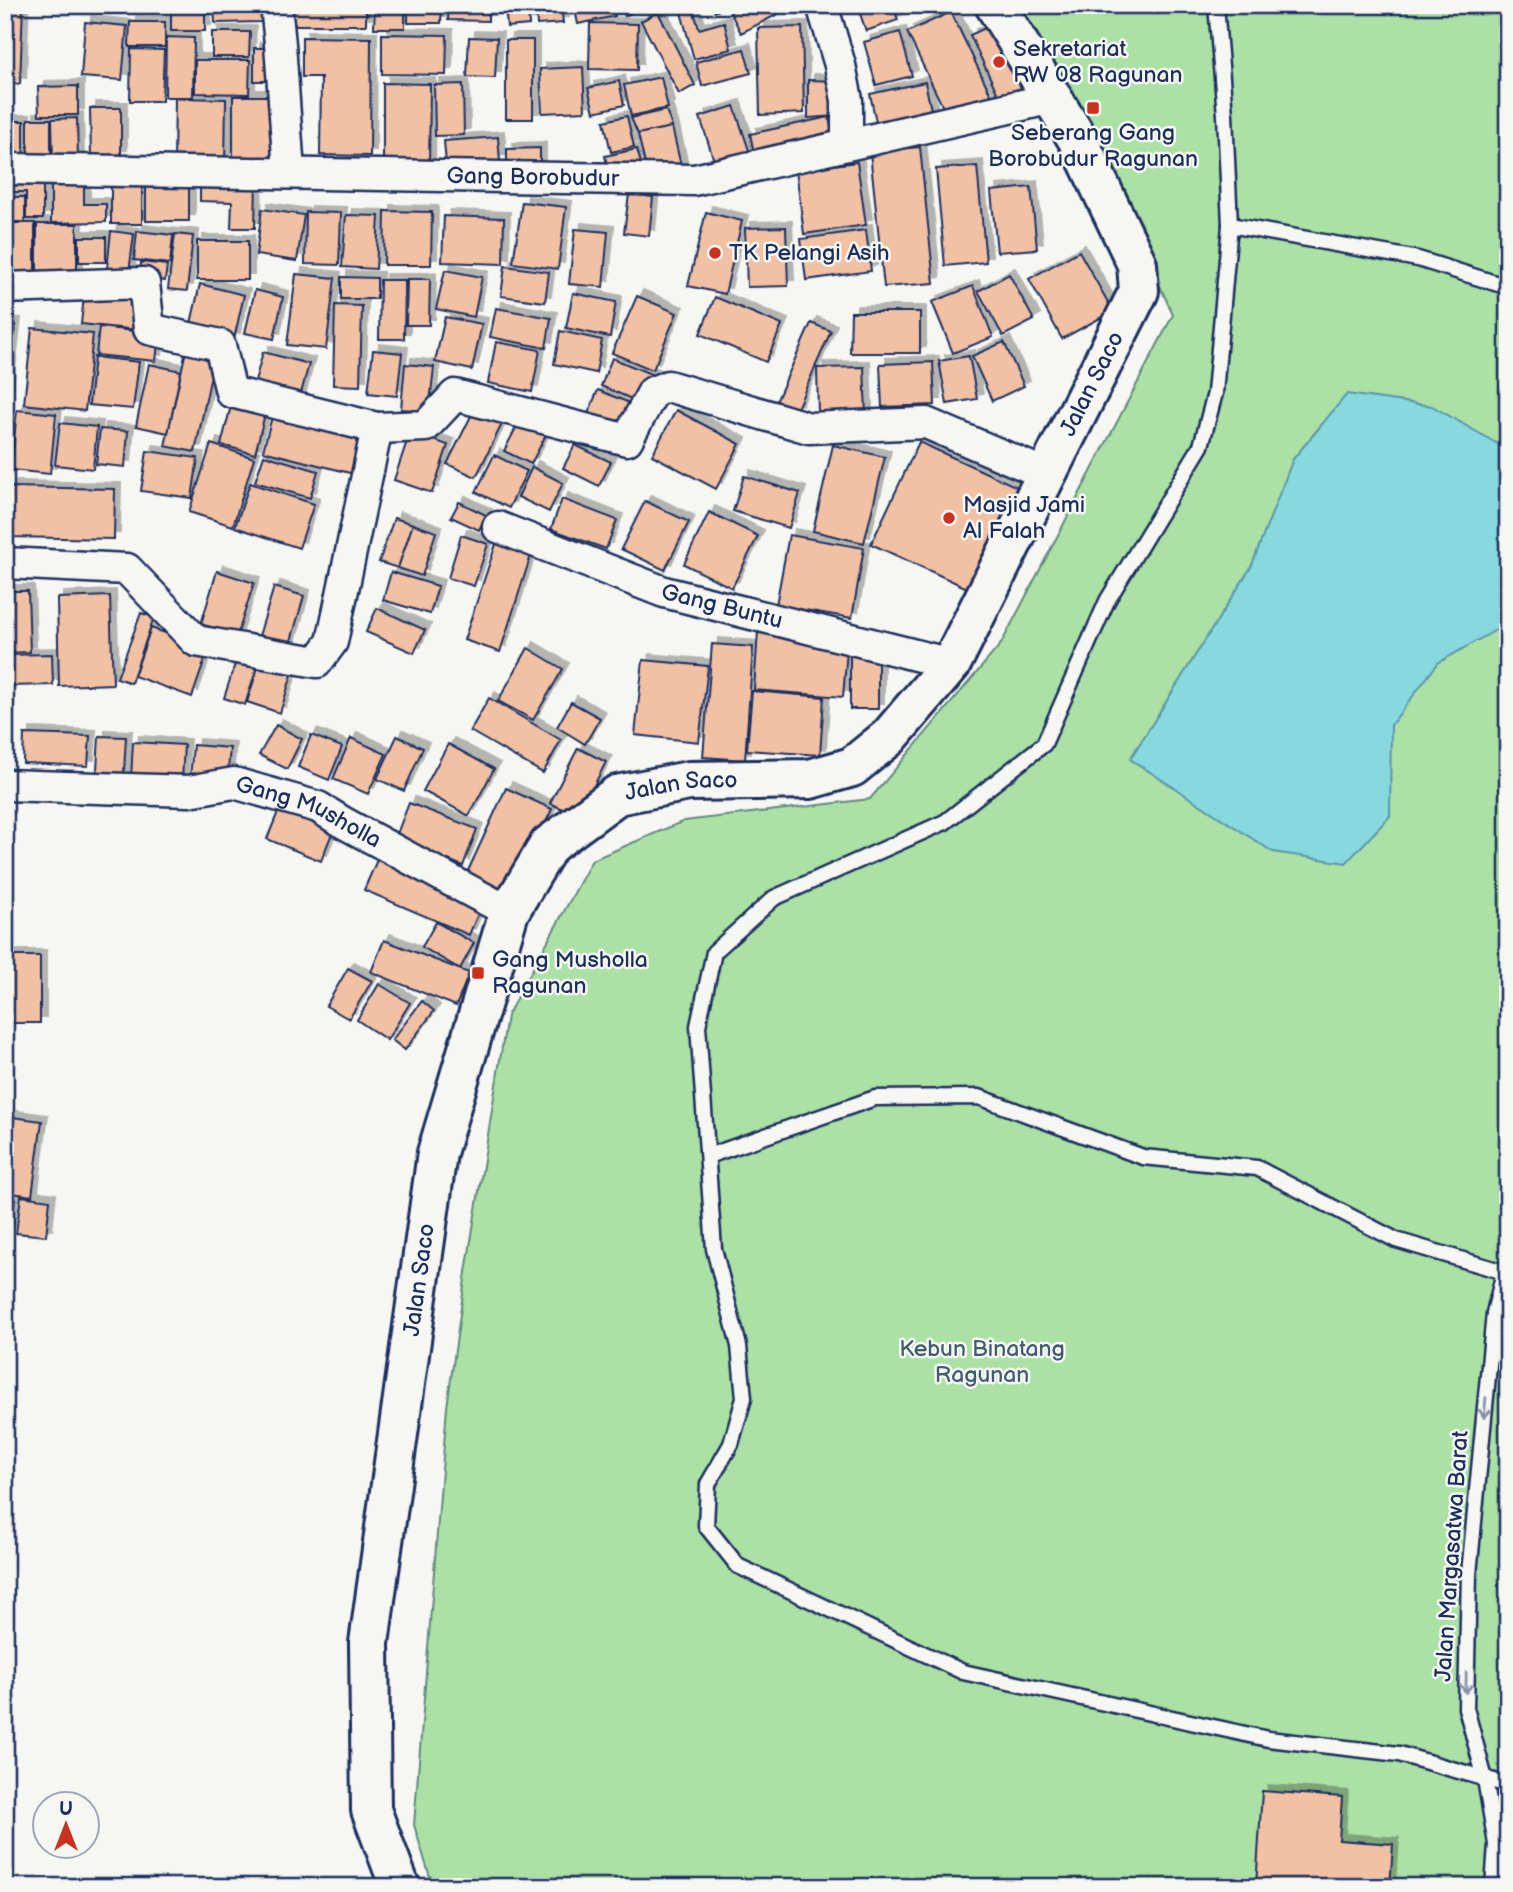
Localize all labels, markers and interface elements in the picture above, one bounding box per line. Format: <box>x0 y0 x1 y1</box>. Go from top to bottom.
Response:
place label: Sekretariat RW 08 Ragunan <box>1013 35 1183 89</box>
marker: Sekretariat RW 08 Ragunan <box>991 54 1007 70</box>
marker: Seberang Gang Borobudur Ragunan <box>1085 100 1101 116</box>
place label: Seberang Gang Borobudur Ragunan <box>988 119 1198 173</box>
street label: Gang Borobudur <box>447 162 620 193</box>
place label: TK Pelangi Asih <box>729 239 890 267</box>
marker: TK Pelangi Asih <box>707 245 723 261</box>
street label: Jalan Saco <box>1054 327 1130 441</box>
place label: Masjid Jami Al Falah <box>963 491 1085 545</box>
marker: Masjid Jami Al Falah <box>941 510 957 526</box>
street label: Gang Buntu <box>658 578 786 635</box>
street label: Jalan Saco <box>622 766 738 807</box>
street label: Gang Musholla <box>232 770 386 854</box>
place label: Gang Musholla Ragunan <box>492 946 648 1000</box>
marker: Gang Musholla Ragunan <box>470 965 486 981</box>
street label: Jalan Saco <box>398 1222 441 1338</box>
park label: Kebun Binatang Ragunan <box>899 1335 1065 1389</box>
one-way arrow <box>1478 1396 1491 1418</box>
street label: Jalan Margasatwa Barat <box>1429 1430 1475 1682</box>
one-way arrow <box>1459 1671 1473 1694</box>
north arrow <box>32 1790 102 1860</box>
text: U <box>59 1798 73 1821</box>

